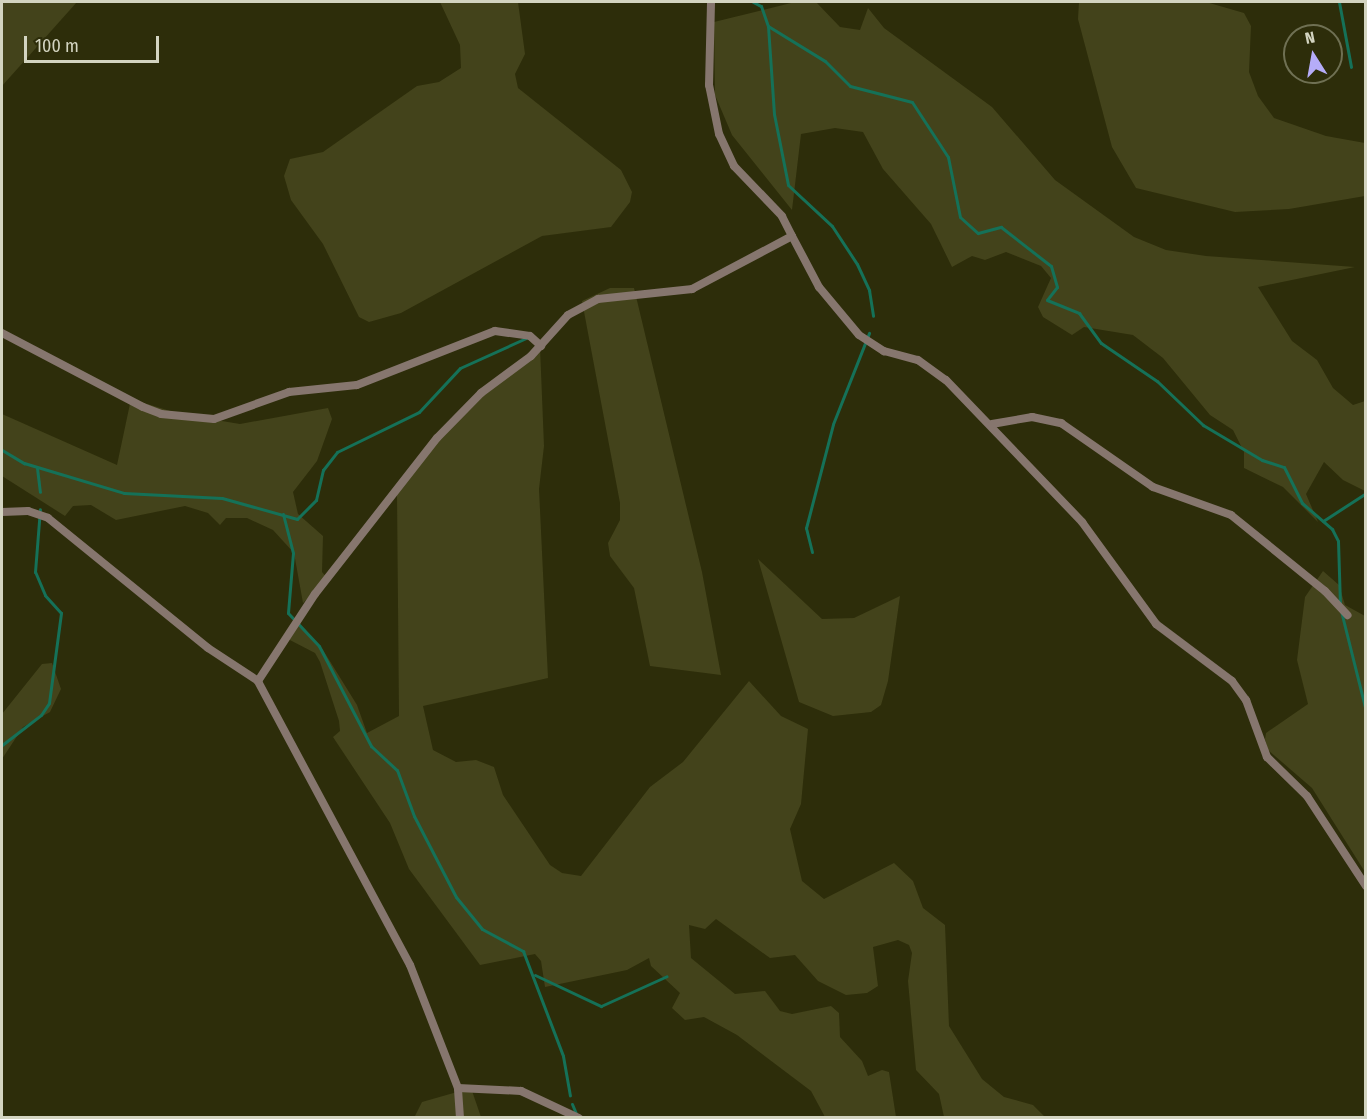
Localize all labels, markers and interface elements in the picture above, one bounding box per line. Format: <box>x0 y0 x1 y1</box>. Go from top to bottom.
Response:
scale bar <box>27 24 162 62</box>
north arrow <box>1283 24 1343 84</box>
text: N <box>1303 28 1316 48</box>
text: 100 m <box>35 35 79 57</box>

